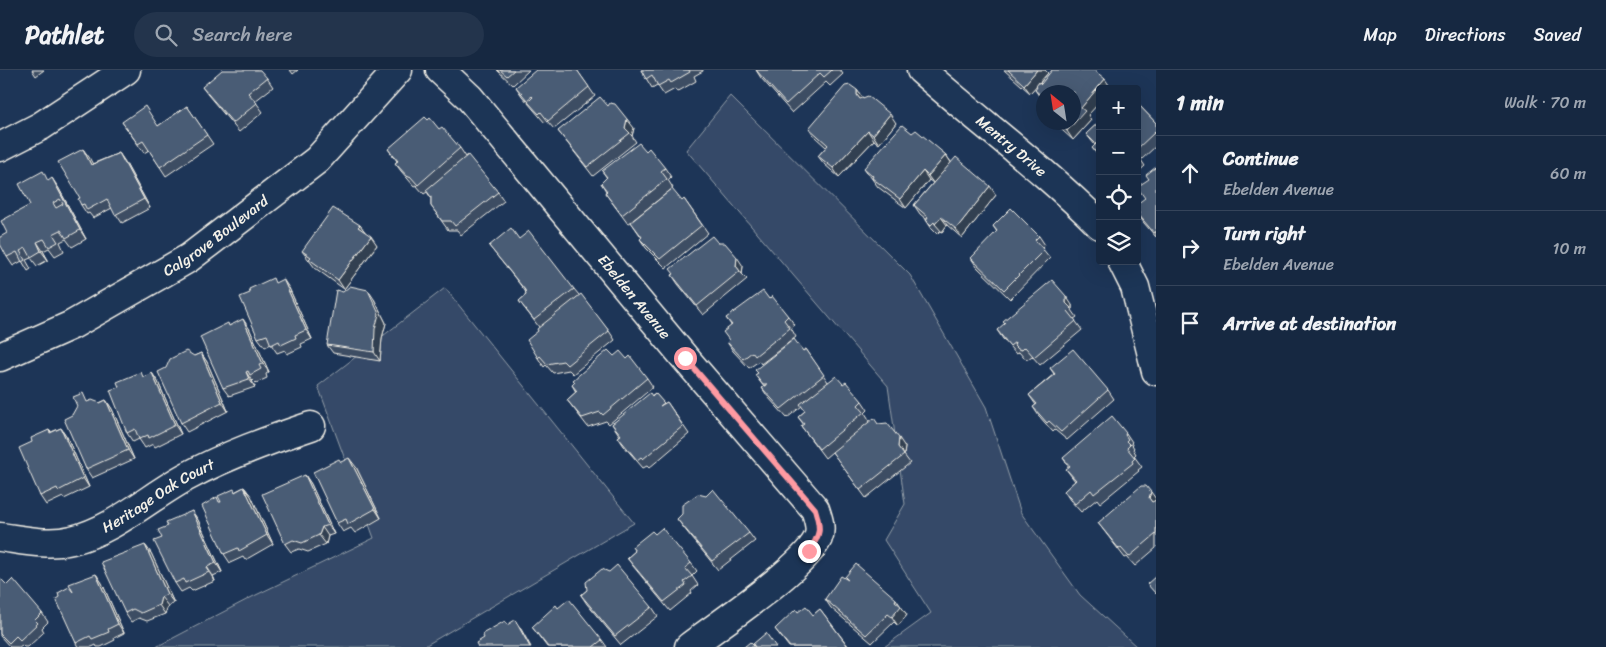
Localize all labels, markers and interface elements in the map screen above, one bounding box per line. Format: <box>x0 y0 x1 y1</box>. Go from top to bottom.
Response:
search box <box>134 12 484 57</box>
text: Pathlet <box>25 14 104 56</box>
text: Search here <box>192 18 292 51</box>
text: Map <box>1364 19 1397 51</box>
text: Directions <box>1425 19 1506 51</box>
text: Saved <box>1534 19 1581 51</box>
icon: search <box>152 21 180 49</box>
text: 1 min <box>1176 84 1224 122</box>
north arrow <box>1036 85 1081 130</box>
map controls <box>1096 85 1141 265</box>
button: + <box>1096 85 1141 130</box>
text: Walk · 70 m <box>1504 88 1586 117</box>
street label: Mentry Drive <box>970 108 1053 184</box>
button: − <box>1096 130 1141 175</box>
text: Continue <box>1223 142 1299 175</box>
icon: ahead <box>1176 159 1204 187</box>
text: 60 m <box>1550 159 1586 188</box>
button: locate <box>1096 175 1141 220</box>
text: Ebelden Avenue <box>1223 175 1334 204</box>
street label: Calgrove Boulevard <box>158 188 275 283</box>
text: Turn right <box>1223 217 1305 250</box>
button: layers <box>1096 220 1141 265</box>
icon: right <box>1176 234 1204 262</box>
text: 10 m <box>1553 234 1586 263</box>
street label: Ebelden Avenue <box>591 248 678 345</box>
text: Ebelden Avenue <box>1223 250 1334 279</box>
text: Arrive at destination <box>1223 307 1396 340</box>
icon: arrive <box>1176 309 1204 337</box>
route start <box>674 347 697 370</box>
street label: Heritage Oak Court <box>97 451 220 540</box>
route end <box>798 540 821 563</box>

